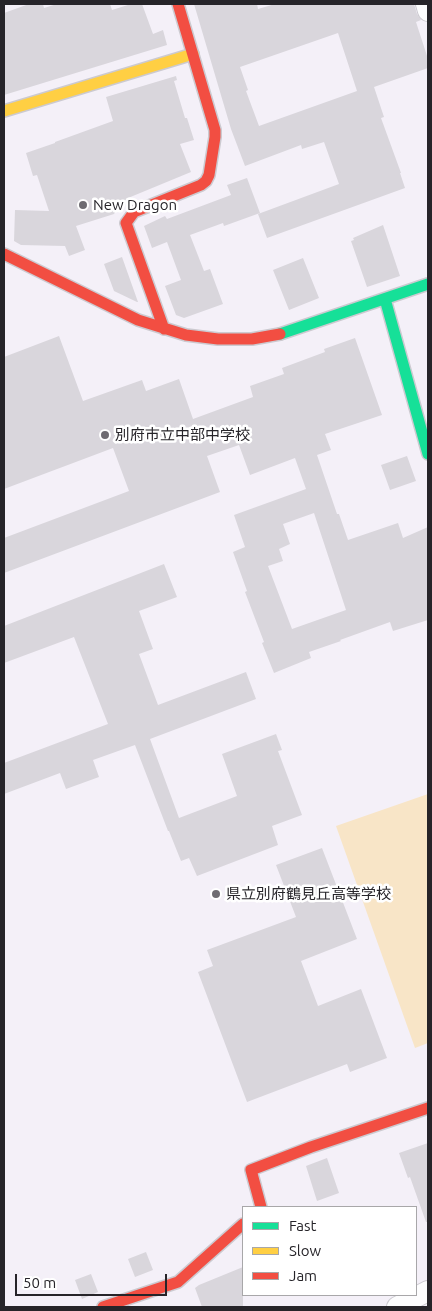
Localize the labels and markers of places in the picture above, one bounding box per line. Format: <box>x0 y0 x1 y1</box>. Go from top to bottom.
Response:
place label: New Dragon <box>93 196 177 214</box>
marker: New Dragon <box>77 199 89 211</box>
place label: 別府市立中部中学校 <box>115 426 250 444</box>
marker: 別府市立中部中学校 <box>99 429 111 441</box>
place label: 県立別府鶴見丘高等学校 <box>226 885 391 903</box>
marker: 県立別府鶴見丘高等学校 <box>210 888 222 900</box>

